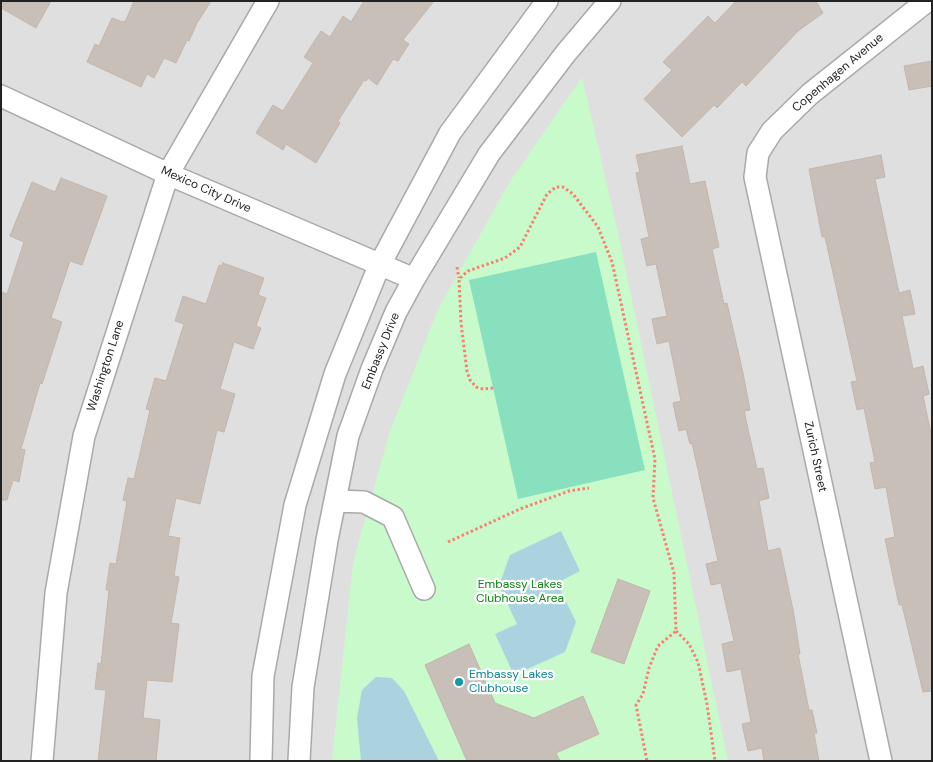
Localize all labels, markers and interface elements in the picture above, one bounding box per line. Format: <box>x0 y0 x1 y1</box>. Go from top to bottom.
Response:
street label: Copenhagen Avenue <box>790 31 886 115</box>
street label: Mexico City Drive <box>159 164 253 216</box>
street label: Embassy Drive <box>359 310 403 392</box>
street label: Washington Lane <box>84 318 128 414</box>
street label: Zurich Street <box>801 420 829 494</box>
park label: Embassy Lakes Clubhouse Area <box>476 578 564 606</box>
place label: Embassy Lakes Clubhouse <box>469 668 553 696</box>
marker: Embassy Lakes Clubhouse <box>453 676 465 688</box>

